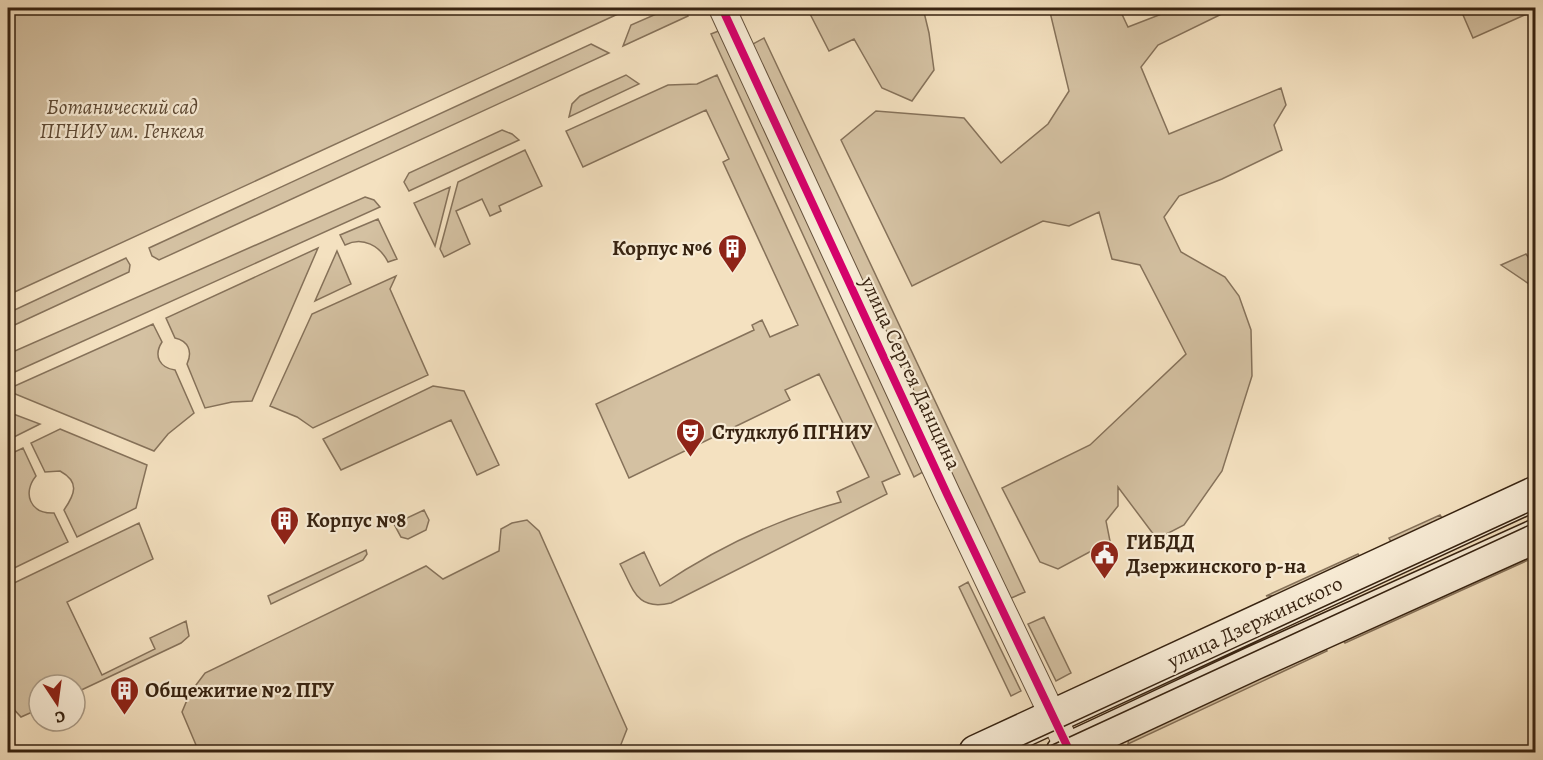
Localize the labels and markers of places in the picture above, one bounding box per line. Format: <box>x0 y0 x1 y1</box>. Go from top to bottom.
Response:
building icon: Корпус №6 <box>717 232 749 274</box>
place label: Корпус №6 <box>612 234 712 262</box>
theatre icon: Студклуб ПГНИУ <box>675 416 707 458</box>
place label: Студклуб ПГНИУ <box>712 418 873 446</box>
building icon: Корпус №8 <box>269 504 301 546</box>
place label: Корпус №8 <box>306 506 406 534</box>
place label: ГИБДД Дзержинского р-на <box>1126 528 1306 580</box>
public building icon: ГИБДД Дзержинского р-на <box>1089 538 1121 580</box>
building icon: Общежитие №2 ПГУ <box>108 674 140 716</box>
place label: Общежитие №2 ПГУ <box>145 676 335 704</box>

